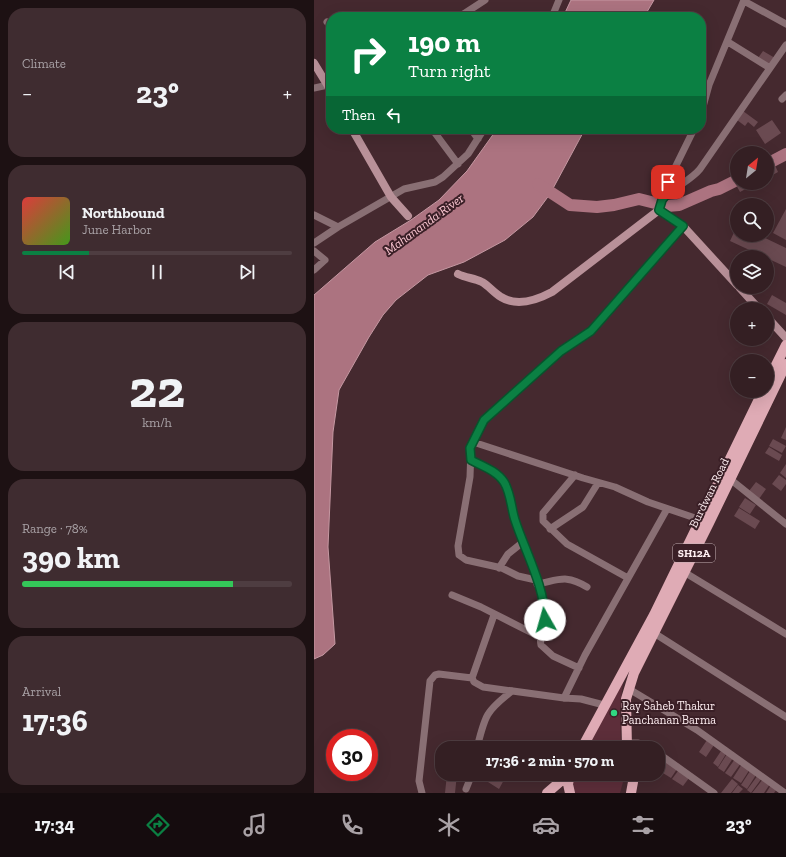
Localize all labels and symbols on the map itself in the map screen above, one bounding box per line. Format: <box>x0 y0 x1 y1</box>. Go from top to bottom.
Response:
north arrow <box>730 146 774 190</box>
pin <box>651 165 685 199</box>
water label: Mahananda River <box>382 190 467 258</box>
street label: Burdwan Road <box>686 455 732 530</box>
road number: SH12A <box>673 544 715 562</box>
position arrow <box>524 599 566 641</box>
place label: Ray Saheb Thakur Panchanan Barma <box>622 699 716 727</box>
marker: Ray Saheb Thakur Panchanan Barma <box>609 708 619 718</box>
speed limit sign: 30 <box>326 729 378 781</box>

